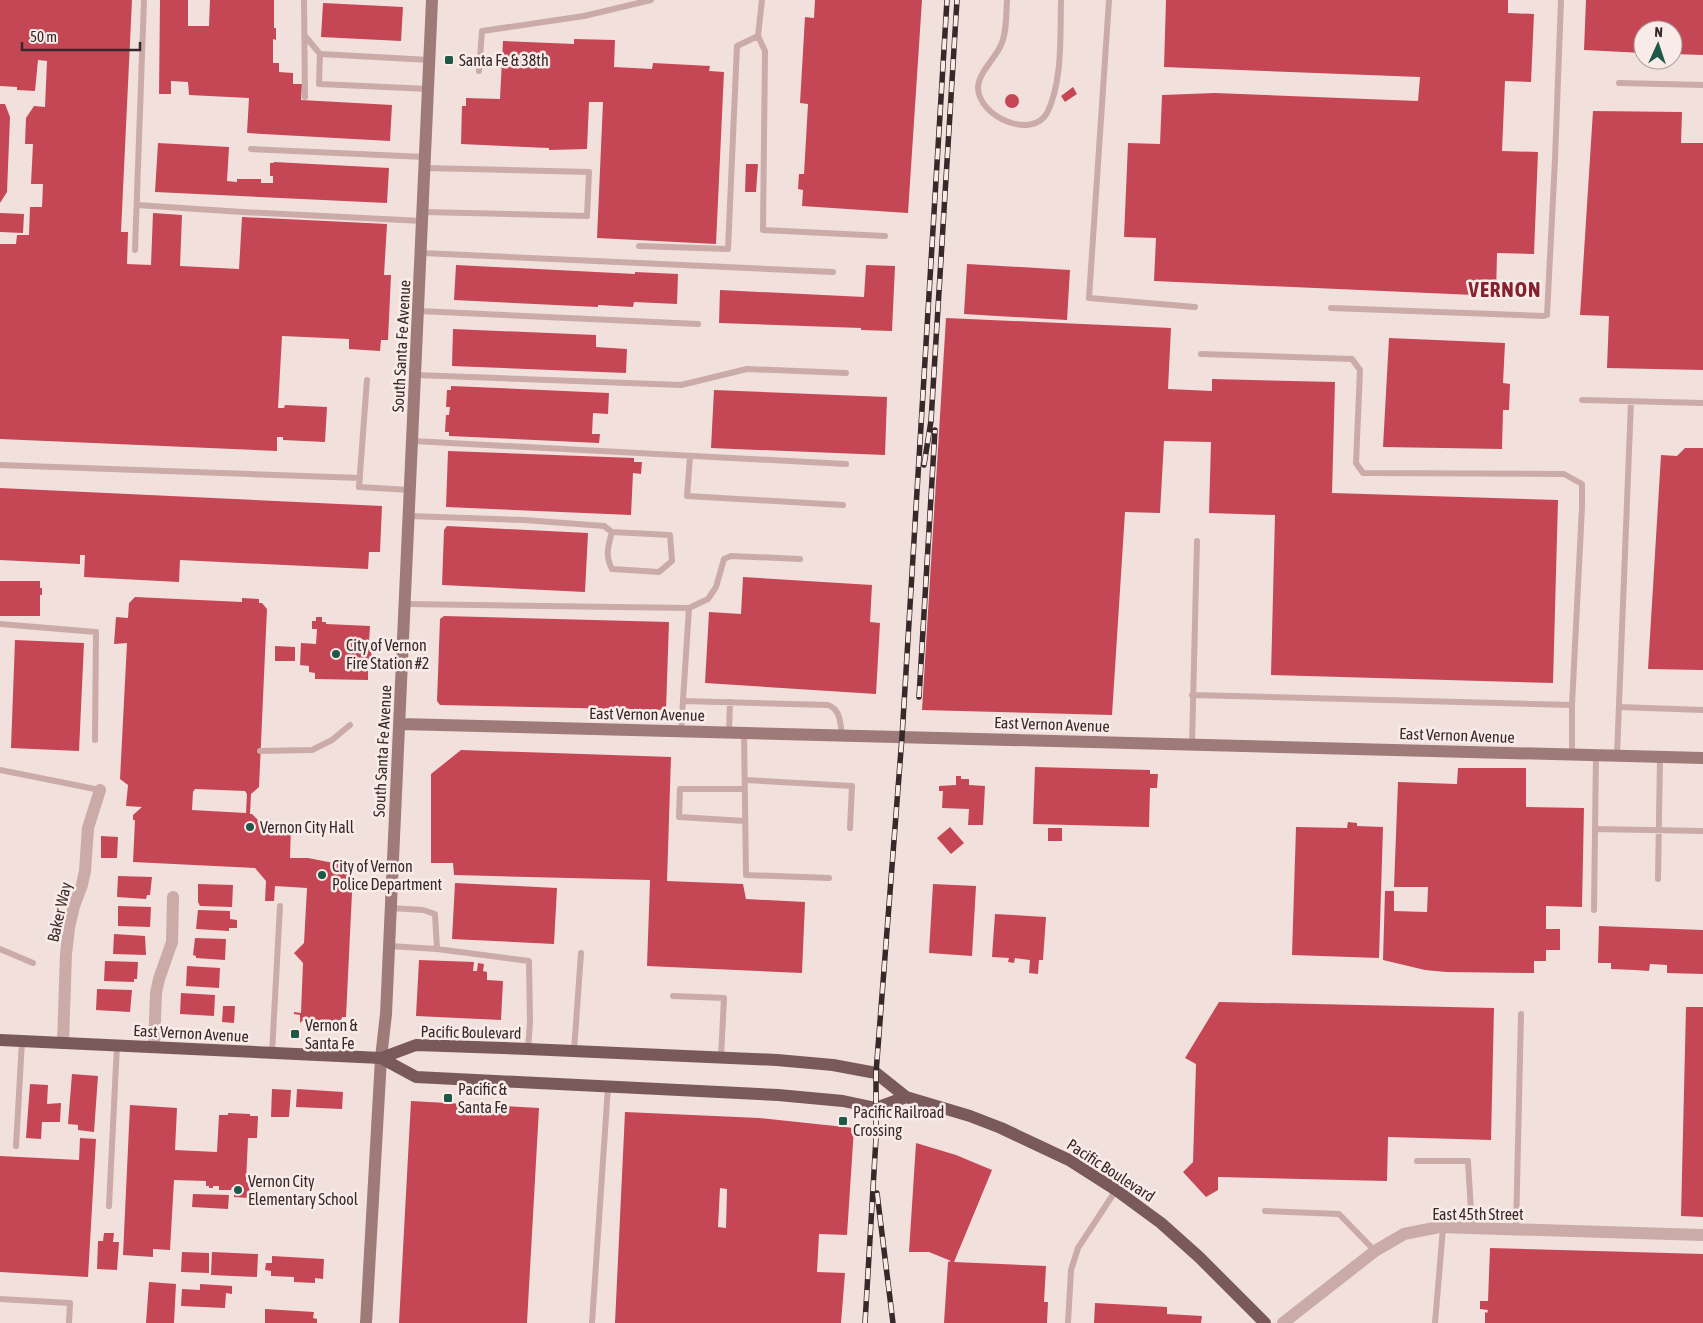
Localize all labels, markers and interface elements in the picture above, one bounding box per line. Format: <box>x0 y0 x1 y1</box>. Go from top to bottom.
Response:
scale bar <box>22 20 140 52</box>
north arrow <box>1633 20 1683 70</box>
text: N <box>1654 24 1663 40</box>
text: 50 m <box>30 28 57 45</box>
place label: Santa Fe & 38th <box>459 51 549 69</box>
marker: Santa Fe & 38th <box>443 54 455 66</box>
district label: VERNON <box>1468 277 1541 301</box>
street label: South Santa Fe Avenue <box>389 279 413 413</box>
place label: City of Vernon Fire Station #2 <box>346 636 429 672</box>
marker: City of Vernon Fire Station #2 <box>330 648 342 660</box>
street label: South Santa Fe Avenue <box>370 684 394 818</box>
street label: East Vernon Avenue <box>589 704 705 724</box>
street label: East Vernon Avenue <box>994 713 1110 735</box>
street label: East Vernon Avenue <box>1399 724 1515 746</box>
place label: Vernon City Hall <box>260 818 355 837</box>
marker: Vernon City Hall <box>244 821 256 833</box>
place label: City of Vernon Police Department <box>332 857 442 894</box>
marker: City of Vernon Police Department <box>316 869 328 881</box>
street label: Baker Way <box>43 880 76 944</box>
place label: Vernon & Santa Fe <box>305 1016 359 1052</box>
street label: East Vernon Avenue <box>133 1021 249 1045</box>
street label: Pacific Boulevard <box>420 1022 522 1042</box>
marker: Vernon & Santa Fe <box>289 1028 301 1040</box>
place label: Pacific & Santa Fe <box>458 1080 508 1116</box>
marker: Pacific & Santa Fe <box>442 1092 454 1104</box>
place label: Pacific Railroad Crossing <box>853 1103 944 1140</box>
marker: Pacific Railroad Crossing <box>837 1115 849 1127</box>
street label: Pacific Boulevard <box>1064 1135 1158 1205</box>
place label: Vernon City Elementary School <box>248 1172 359 1209</box>
marker: Vernon City Elementary School <box>232 1184 244 1196</box>
street label: East 45th Street <box>1432 1205 1524 1223</box>

